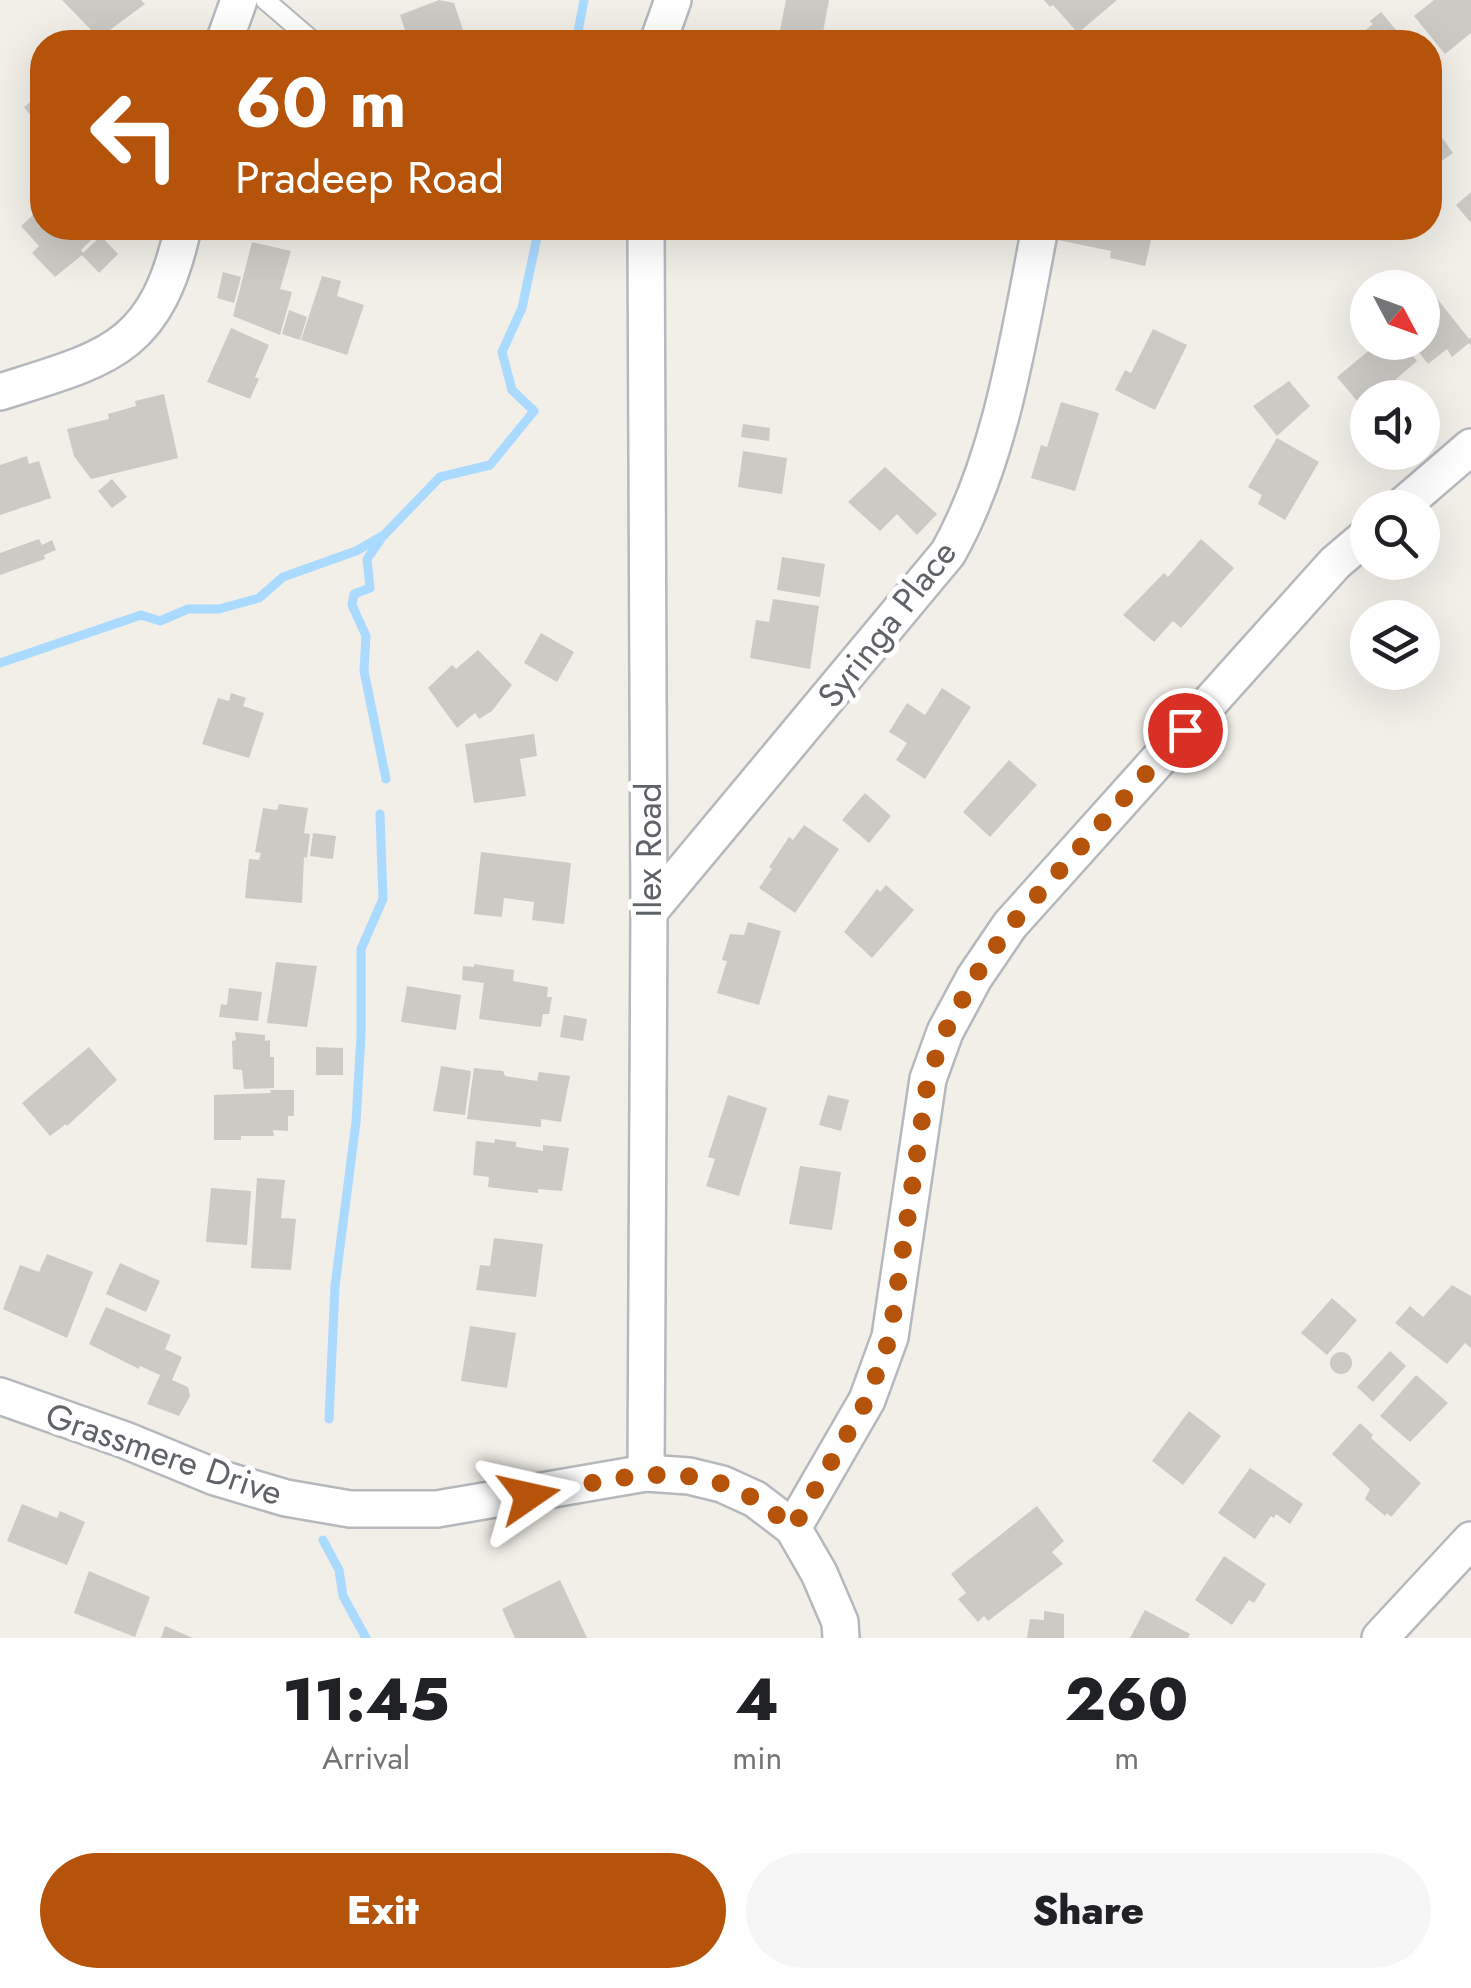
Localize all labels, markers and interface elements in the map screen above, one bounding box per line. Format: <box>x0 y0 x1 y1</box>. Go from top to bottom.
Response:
text: 60 m <box>235 52 407 153</box>
icon: left <box>70 70 200 200</box>
text: Pradeep Road <box>235 145 504 210</box>
north arrow <box>1350 270 1440 360</box>
map controls <box>1350 270 1440 690</box>
button: sound <box>1350 380 1440 470</box>
button: search <box>1350 490 1440 580</box>
street label: Syringa Place <box>806 530 968 718</box>
button: layers <box>1350 600 1440 690</box>
pin <box>1143 688 1228 773</box>
icon: arrive <box>1158 703 1213 758</box>
street label: Ilex Road <box>624 783 674 917</box>
street label: Grassmere Drive <box>39 1390 289 1518</box>
position arrow <box>477 1444 581 1548</box>
text: 11:45 <box>283 1656 450 1743</box>
text: 4 <box>735 1656 779 1743</box>
text: 260 <box>1065 1656 1188 1743</box>
text: Arrival <box>322 1735 410 1781</box>
text: min <box>732 1735 782 1781</box>
text: m <box>1114 1735 1139 1781</box>
button: Exit <box>40 1853 726 1968</box>
button: Share <box>746 1853 1431 1968</box>

